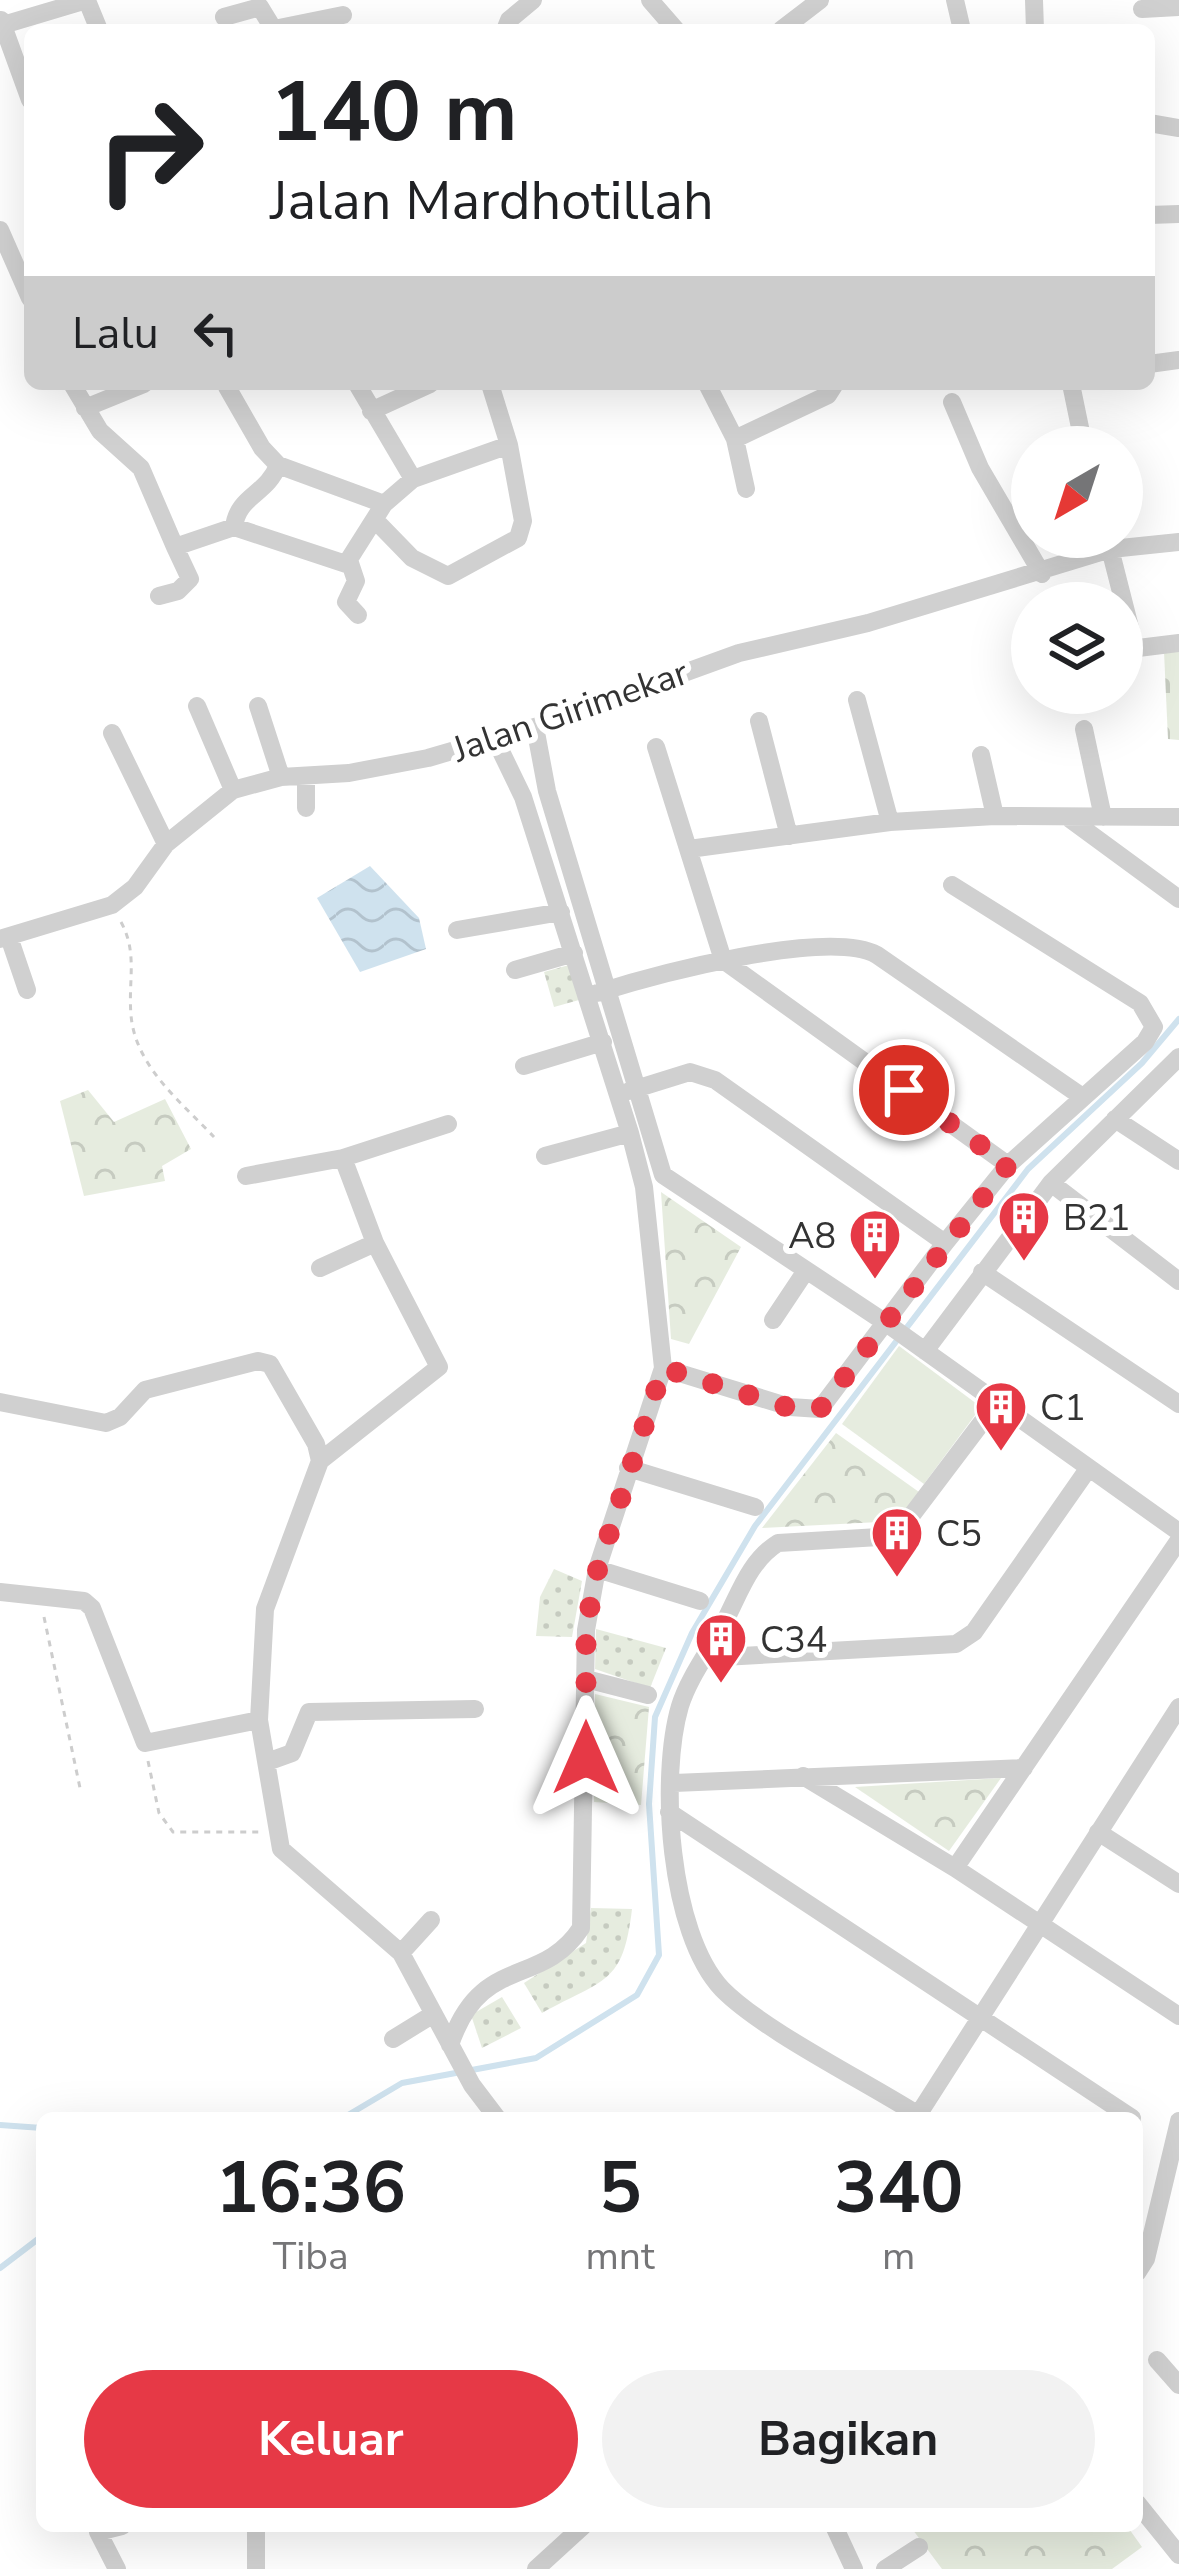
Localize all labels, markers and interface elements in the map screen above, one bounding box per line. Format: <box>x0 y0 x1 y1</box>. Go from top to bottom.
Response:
text: 140 m <box>270 55 518 170</box>
icon: right <box>72 72 228 228</box>
text: Jalan Mardhotillah <box>270 164 714 238</box>
icon: left <box>183 300 249 366</box>
text: Lalu <box>72 303 159 364</box>
north arrow <box>1011 426 1143 558</box>
map controls <box>1011 426 1143 714</box>
button: layers <box>1011 582 1143 714</box>
street label: Jalan Girimekar <box>445 648 695 775</box>
pin <box>853 1039 955 1141</box>
icon: arrive <box>871 1057 937 1123</box>
building icon: B21 <box>996 1189 1052 1263</box>
place label: B21 <box>1063 1194 1131 1243</box>
building icon: A8 <box>847 1207 903 1281</box>
place label: A8 <box>788 1212 836 1261</box>
building icon: C1 <box>973 1379 1029 1453</box>
place label: C1 <box>1040 1384 1086 1433</box>
building icon: C5 <box>869 1505 925 1579</box>
place label: C5 <box>936 1510 982 1559</box>
building icon: C34 <box>693 1611 749 1685</box>
place label: C34 <box>760 1616 827 1665</box>
position arrow <box>523 1695 649 1821</box>
text: 16:36 <box>215 2139 406 2237</box>
text: 5 <box>598 2139 642 2237</box>
text: 340 <box>834 2139 964 2237</box>
text: Tiba <box>273 2230 349 2283</box>
text: mnt <box>585 2230 655 2283</box>
text: m <box>882 2230 915 2283</box>
button: Keluar <box>84 2370 578 2508</box>
button: Bagikan <box>602 2370 1095 2508</box>

